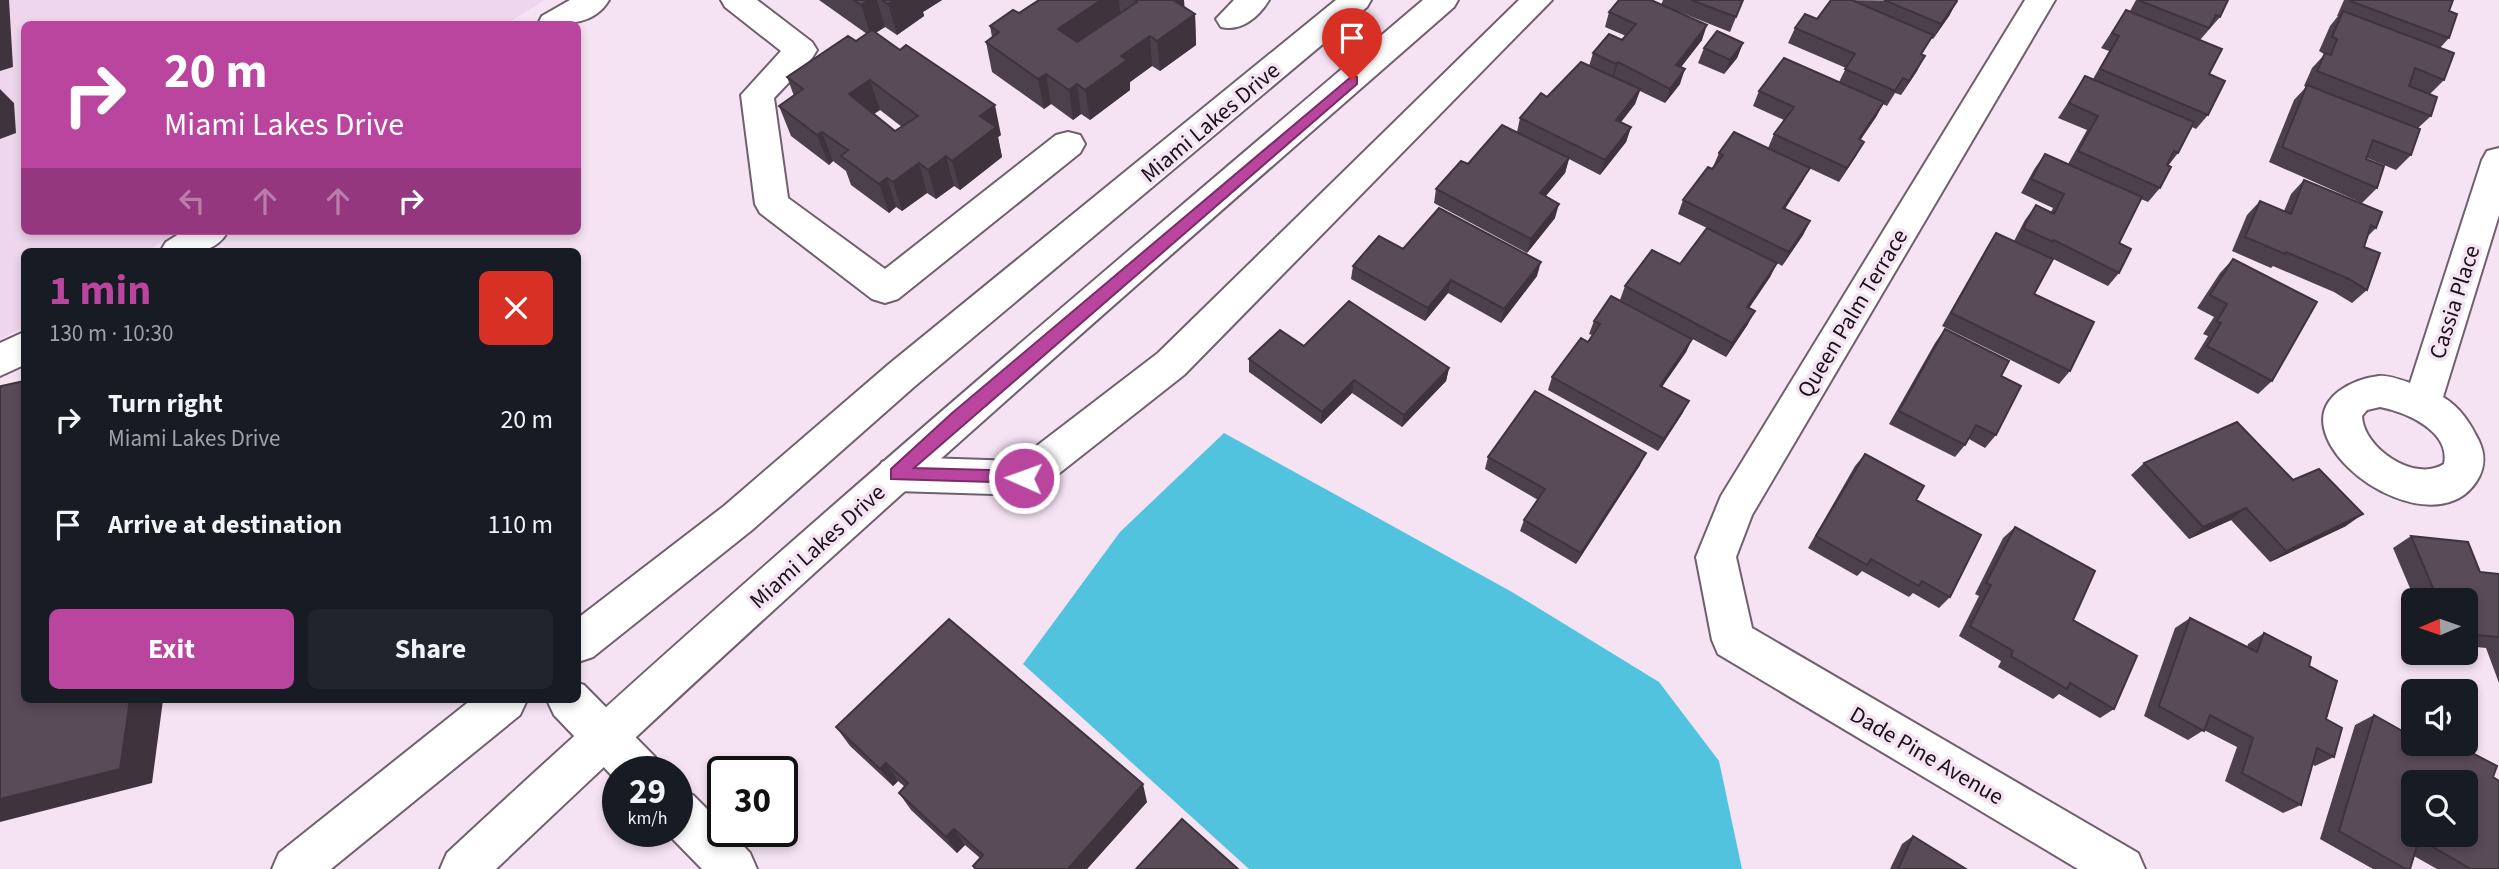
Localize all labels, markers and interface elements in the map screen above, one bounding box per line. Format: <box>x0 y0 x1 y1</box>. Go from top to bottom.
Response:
pin <box>1322 8 1382 80</box>
icon: arrive <box>1333 19 1371 57</box>
text: 20 m <box>164 37 268 107</box>
icon: right <box>49 49 140 140</box>
street label: Miami Lakes Drive <box>1134 54 1287 190</box>
text: Miami Lakes Drive <box>164 102 404 148</box>
icon: left <box>173 182 211 220</box>
icon: ahead <box>246 182 284 220</box>
icon: ahead <box>319 182 357 220</box>
icon: right <box>392 182 430 220</box>
street label: Queen Palm Terrace <box>1789 223 1916 404</box>
street label: Cassia Place <box>2421 241 2488 363</box>
text: 1 min <box>49 261 151 321</box>
button: close <box>479 271 553 345</box>
text: 130 m · 10:30 <box>49 317 173 350</box>
text: Turn right <box>108 385 223 422</box>
icon: right <box>49 401 87 439</box>
text: 20 m <box>500 401 553 438</box>
text: Miami Lakes Drive <box>108 422 281 455</box>
position arrow <box>987 441 1061 515</box>
street label: Miami Lakes Drive <box>742 476 892 616</box>
icon: arrive <box>49 506 87 544</box>
text: Arrive at destination <box>108 506 342 543</box>
text: 110 m <box>487 506 553 543</box>
north arrow <box>2401 588 2478 665</box>
map controls <box>2401 588 2478 847</box>
button: Exit <box>49 609 294 689</box>
button: Share <box>308 609 553 689</box>
button: sound <box>2401 679 2478 756</box>
street label: Dade Pine Avenue <box>1844 698 2010 813</box>
speed limit sign: 30 <box>707 756 798 847</box>
text: 29 <box>629 767 666 817</box>
button: search <box>2401 770 2478 847</box>
text: km/h <box>628 806 667 831</box>

